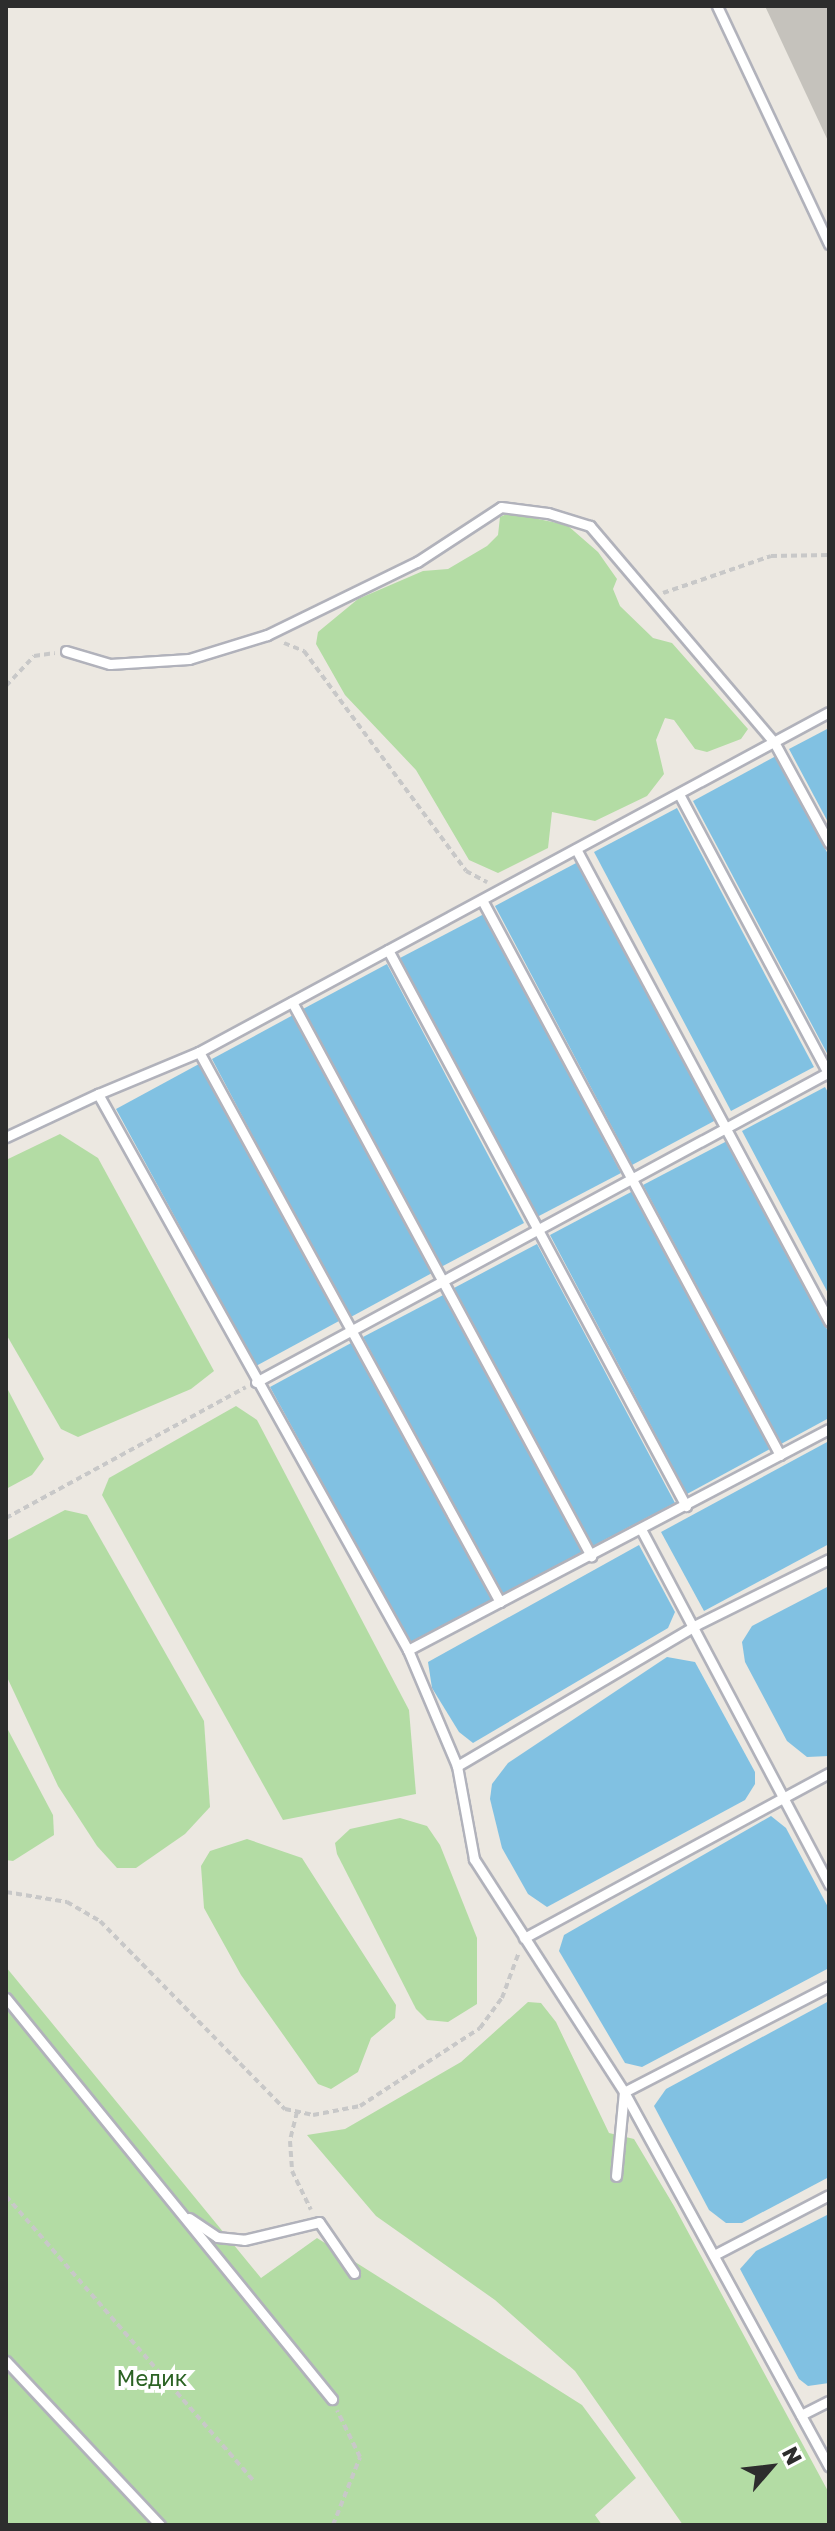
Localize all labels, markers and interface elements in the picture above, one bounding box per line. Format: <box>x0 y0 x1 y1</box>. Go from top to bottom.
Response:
park label: Медик <box>117 2365 187 2391</box>
north arrow <box>731 2427 811 2507</box>
text: N <box>777 2442 808 2469</box>

